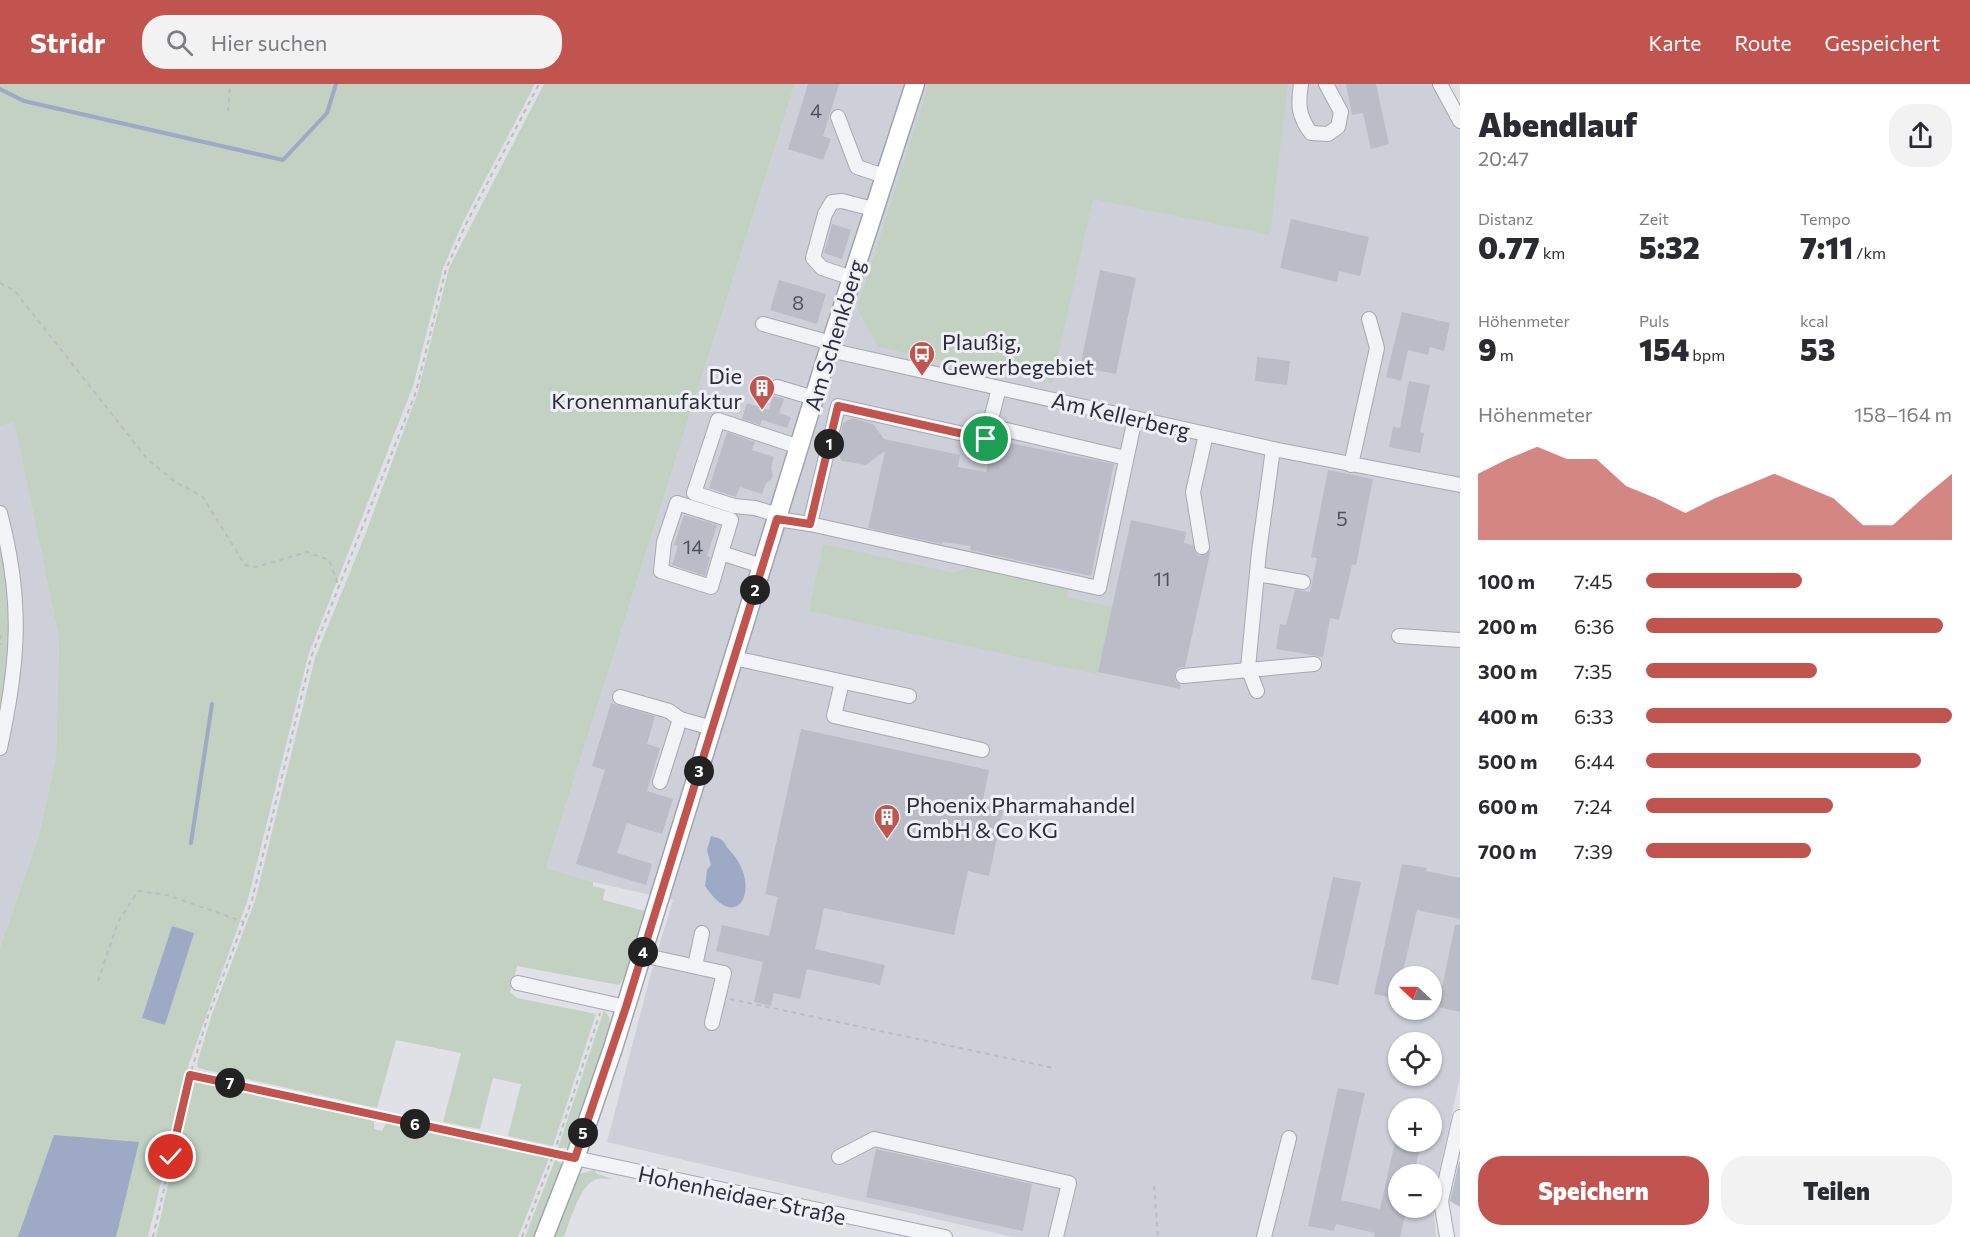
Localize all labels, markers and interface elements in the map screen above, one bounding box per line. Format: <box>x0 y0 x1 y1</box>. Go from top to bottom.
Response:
search box <box>142 15 562 69</box>
text: Stridr <box>30 25 106 59</box>
icon: search <box>163 26 196 59</box>
text: Hier suchen <box>211 29 327 56</box>
text: Karte <box>1648 30 1701 55</box>
text: Route <box>1734 30 1792 55</box>
text: Gespeichert <box>1825 30 1940 55</box>
house number: 4 <box>810 98 822 122</box>
text: Abendlauf <box>1478 103 1637 144</box>
button: share <box>1889 104 1952 167</box>
text: 20:47 <box>1478 146 1529 170</box>
text: Distanz <box>1478 209 1533 228</box>
text: Zeit <box>1639 209 1669 228</box>
text: Tempo <box>1800 209 1850 228</box>
text: 0.77 <box>1478 228 1540 265</box>
text: 5:32 <box>1639 228 1700 265</box>
text: 7:11 <box>1800 228 1853 265</box>
text: km <box>1540 243 1565 262</box>
text: /km <box>1853 243 1886 262</box>
street label: Am Schenkberg <box>798 256 870 414</box>
house number: 8 <box>792 290 804 314</box>
text: Höhenmeter <box>1478 311 1570 330</box>
text: Puls <box>1639 311 1669 330</box>
text: kcal <box>1800 311 1829 330</box>
place label: Plaußig, Gewerbegebiet <box>942 328 1094 380</box>
text: 9 <box>1478 330 1497 367</box>
text: 154 <box>1639 330 1689 367</box>
text: 53 <box>1800 330 1835 367</box>
bus stop icon: Plaußig, Gewerbegebiet <box>907 339 937 377</box>
text: m <box>1497 345 1514 364</box>
text: bpm <box>1689 345 1725 364</box>
place label: Die Kronenmanufaktur <box>551 362 742 414</box>
building icon: Die Kronenmanufaktur <box>747 373 777 411</box>
street label: Am Kellerberg <box>1049 386 1193 444</box>
text: Höhenmeter <box>1478 402 1593 426</box>
text: 158–164 m <box>1854 402 1952 426</box>
pin <box>960 413 1011 464</box>
icon: arrive <box>969 422 1002 455</box>
pin: 1 <box>814 429 844 459</box>
text: 1 <box>825 434 833 453</box>
house number: 5 <box>1336 506 1348 530</box>
house number: 14 <box>683 534 703 558</box>
house number: 11 <box>1153 566 1171 590</box>
text: 100 m <box>1478 569 1535 593</box>
text: 7:45 <box>1574 569 1613 593</box>
pin: 2 <box>740 575 770 605</box>
text: 2 <box>750 580 760 599</box>
text: 200 m <box>1478 614 1537 638</box>
text: 6:36 <box>1574 614 1614 638</box>
text: 300 m <box>1478 659 1538 683</box>
text: 7:35 <box>1574 659 1612 683</box>
text: 400 m <box>1478 704 1538 728</box>
text: 6:33 <box>1574 704 1614 728</box>
text: 500 m <box>1478 749 1538 773</box>
text: 6:44 <box>1574 749 1615 773</box>
pin: 3 <box>684 756 714 786</box>
text: 3 <box>694 761 704 780</box>
place label: Phoenix Pharmahandel GmbH & Co KG <box>906 791 1135 843</box>
text: 600 m <box>1478 794 1538 818</box>
text: 7:24 <box>1574 794 1612 818</box>
building icon: Phoenix Pharmahandel GmbH & Co KG <box>872 802 902 840</box>
text: 700 m <box>1478 839 1537 863</box>
text: 7:39 <box>1574 839 1613 863</box>
pin: 4 <box>628 937 658 967</box>
text: 4 <box>638 942 648 961</box>
north arrow <box>1388 966 1442 1020</box>
map controls <box>1388 966 1442 1218</box>
button: locate <box>1388 1032 1442 1086</box>
pin: 7 <box>215 1068 245 1098</box>
text: 7 <box>226 1073 234 1092</box>
button: + <box>1388 1098 1442 1152</box>
pin: 6 <box>400 1109 430 1139</box>
text: 6 <box>410 1114 420 1133</box>
pin: 5 <box>568 1118 598 1148</box>
text: 5 <box>578 1123 588 1142</box>
pin <box>145 1131 196 1182</box>
icon: check <box>154 1140 187 1173</box>
button: Speichern <box>1478 1156 1709 1225</box>
button: Teilen <box>1721 1156 1952 1225</box>
street label: Hohenheidaer Straße <box>636 1160 848 1230</box>
button: − <box>1388 1164 1442 1218</box>

